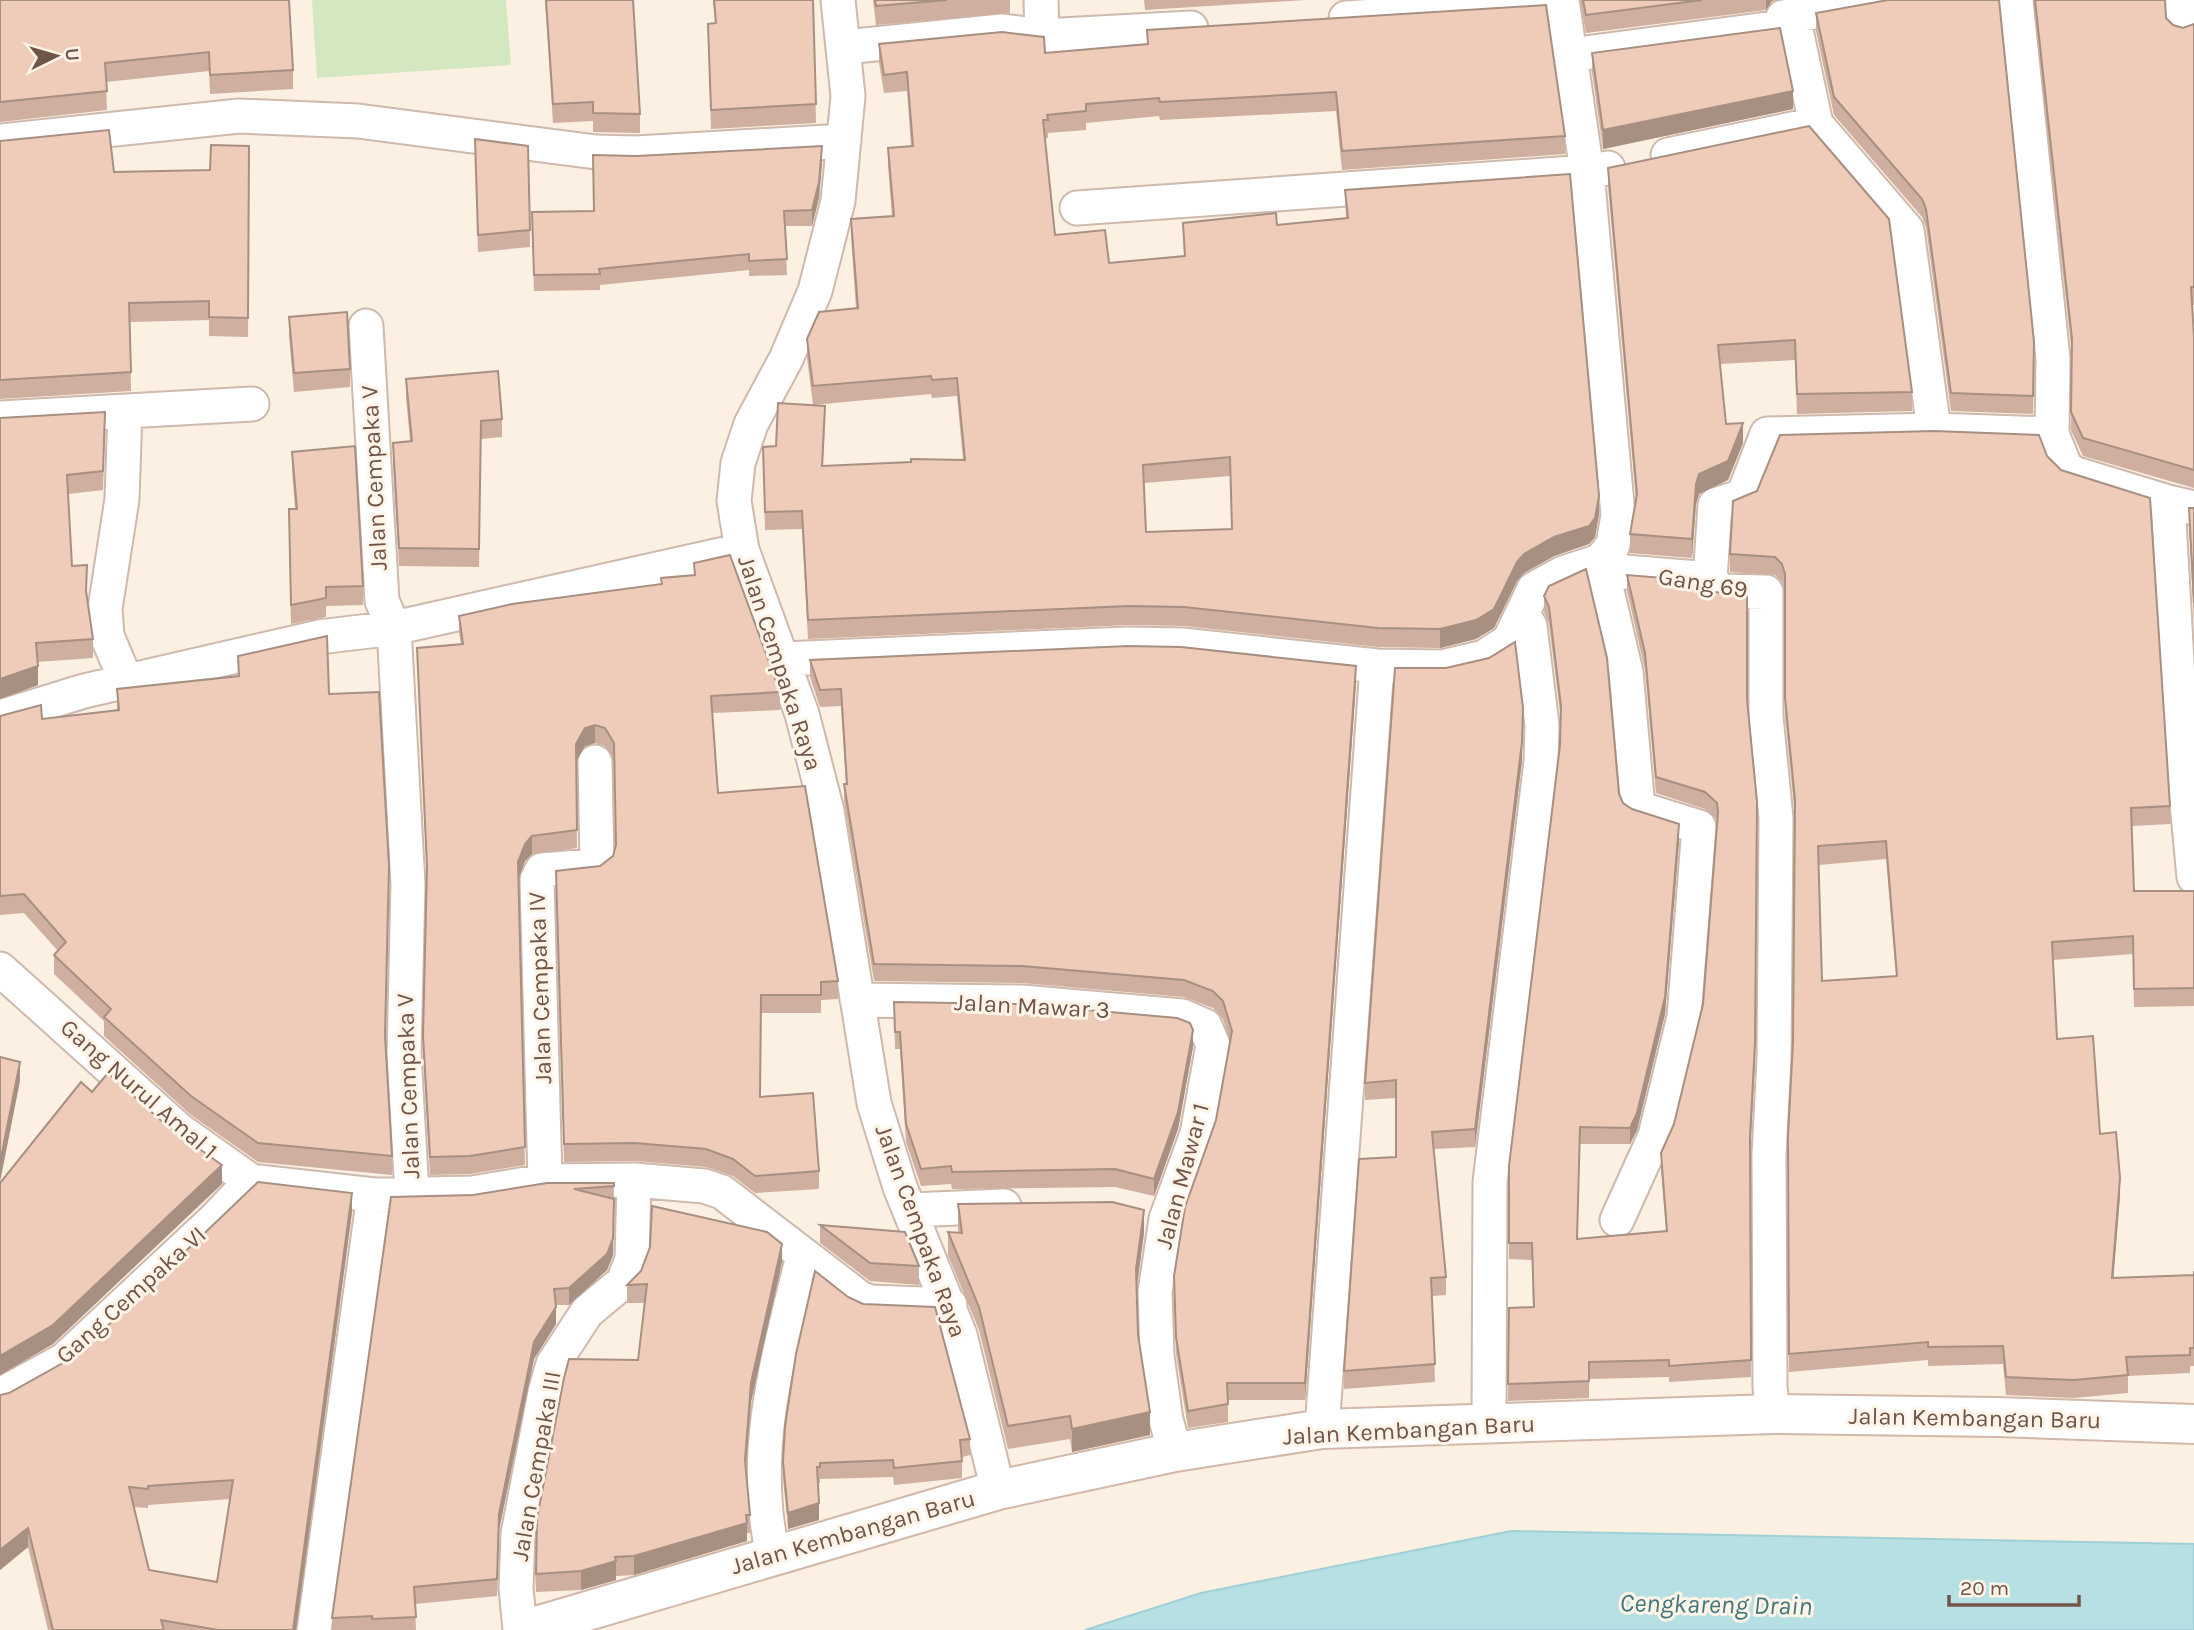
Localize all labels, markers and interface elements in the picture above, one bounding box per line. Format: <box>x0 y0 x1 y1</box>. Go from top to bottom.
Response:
north arrow <box>21 21 91 91</box>
text: U <box>60 47 83 62</box>
street label: Jalan Cempaka V <box>355 384 393 571</box>
street label: Jalan Cempaka Raya <box>732 552 828 774</box>
street label: Gang 69 <box>1656 562 1750 604</box>
street label: Jalan Cempaka IV <box>523 891 557 1085</box>
street label: Jalan Mawar 3 <box>954 988 1110 1024</box>
street label: Jalan Cempaka V <box>391 992 425 1179</box>
street label: Gang Nurul Amal 1 <box>55 1013 223 1165</box>
street label: Jalan Mawar 1 <box>1149 1100 1215 1252</box>
street label: Jalan Cempaka Raya <box>869 1121 973 1341</box>
street label: Gang Cempaka VI <box>50 1220 212 1370</box>
street label: Jalan Cempaka III <box>506 1369 566 1563</box>
street label: Jalan Kembangan Baru <box>1848 1402 2102 1434</box>
street label: Jalan Kembangan Baru <box>1282 1409 1536 1451</box>
street label: Jalan Kembangan Baru <box>728 1484 978 1580</box>
scale bar <box>1949 1564 2078 1608</box>
text: 20 m <box>1960 1576 2009 1600</box>
water label: Cengkareng Drain <box>1619 1587 1812 1622</box>

